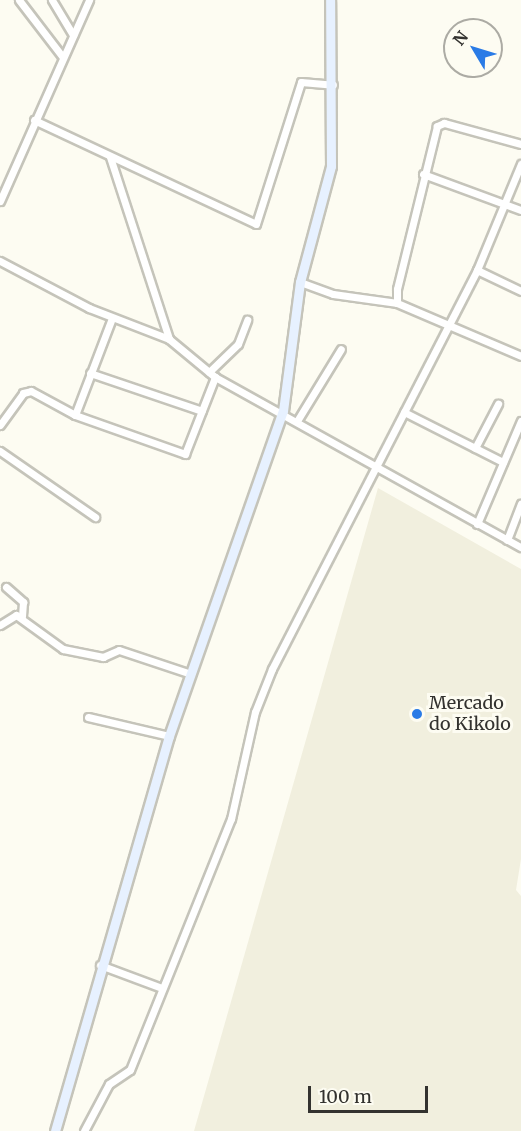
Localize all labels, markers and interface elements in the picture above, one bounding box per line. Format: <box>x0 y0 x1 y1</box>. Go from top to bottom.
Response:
north arrow <box>443 18 503 78</box>
text: N <box>449 27 472 49</box>
place label: Mercado do Kikolo <box>429 693 511 736</box>
marker: Mercado do Kikolo <box>410 707 424 721</box>
scale bar <box>311 1074 431 1112</box>
text: 100 m <box>319 1085 372 1108</box>

